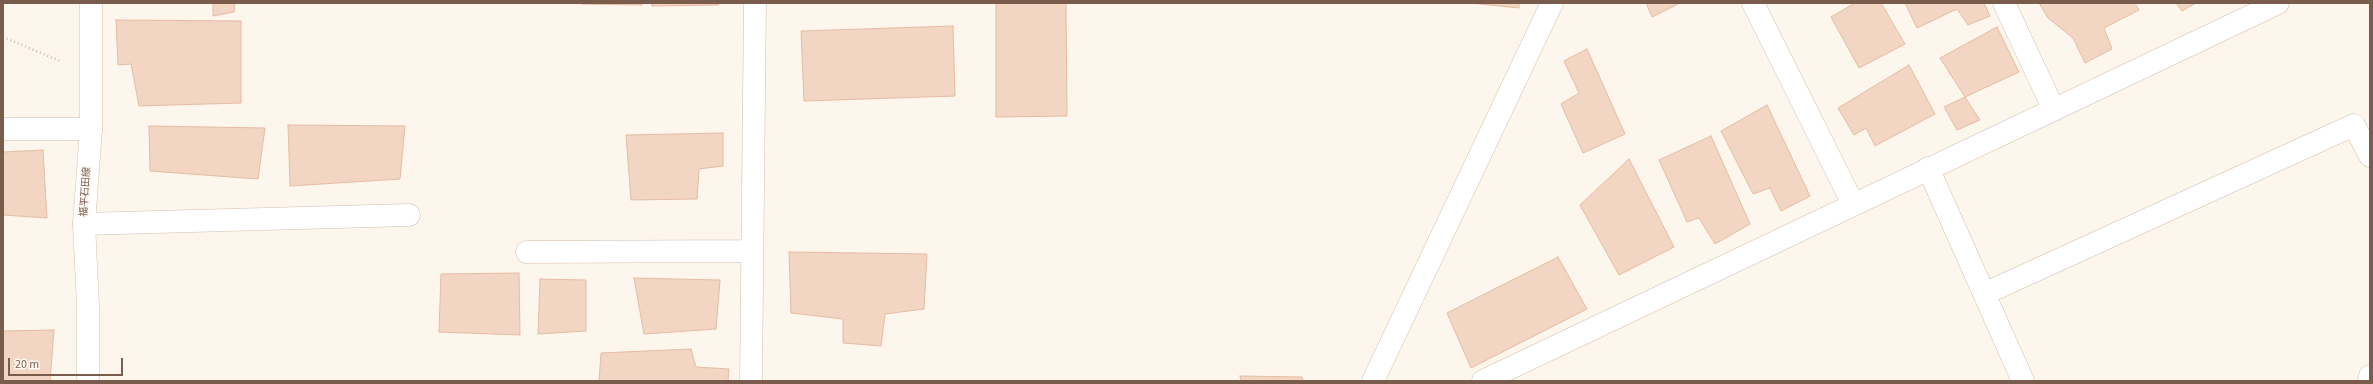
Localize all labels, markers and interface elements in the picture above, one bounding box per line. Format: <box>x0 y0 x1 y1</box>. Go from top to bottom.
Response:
street label: 福平石田線 <box>78 167 94 217</box>
scale bar <box>10 350 125 376</box>
text: 20 m <box>15 356 39 373</box>

